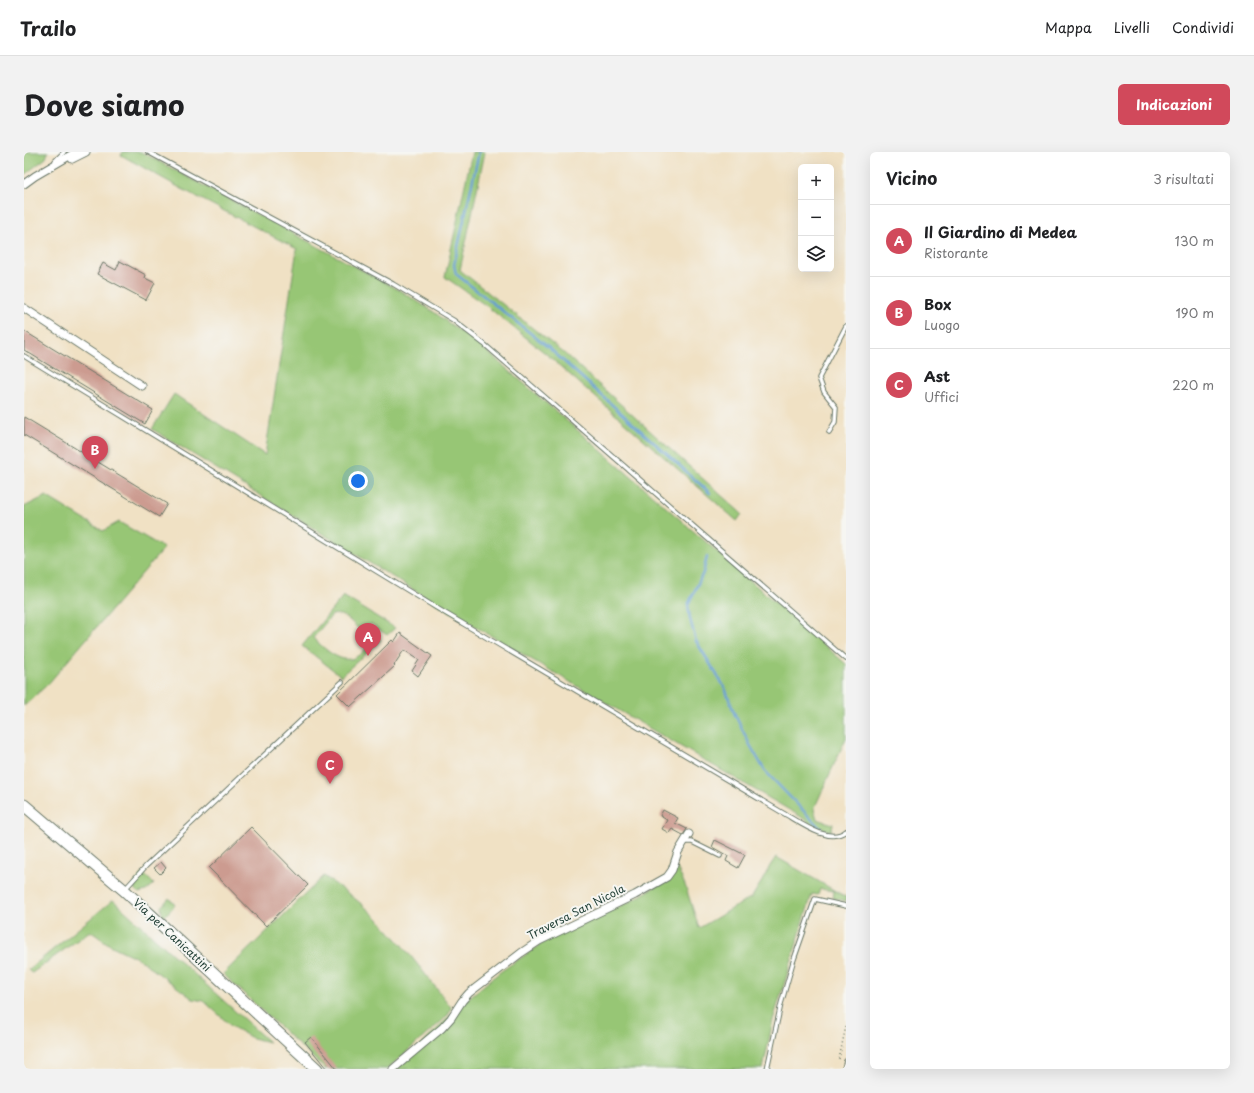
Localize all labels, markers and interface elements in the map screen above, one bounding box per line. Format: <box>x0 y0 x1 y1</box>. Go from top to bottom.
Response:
text: Trailo <box>20 14 76 42</box>
text: Mappa <box>1045 17 1092 38</box>
text: Livelli <box>1114 17 1150 38</box>
text: Condividi <box>1172 17 1234 38</box>
text: Dove siamo <box>24 83 185 126</box>
button: Indicazioni <box>1118 84 1230 125</box>
map controls <box>798 164 834 272</box>
button: + <box>798 164 834 200</box>
text: Vicino <box>886 165 937 191</box>
text: 3 risultati <box>1153 169 1214 188</box>
button: − <box>798 200 834 236</box>
text: Il Giardino di Medea <box>924 220 1077 243</box>
text: A <box>894 231 904 250</box>
text: 130 m <box>1175 231 1214 250</box>
button: layers <box>798 236 834 272</box>
text: Ristorante <box>924 243 988 262</box>
text: Box <box>924 292 951 315</box>
text: B <box>895 303 903 322</box>
text: 190 m <box>1175 303 1214 322</box>
text: Luogo <box>924 315 960 334</box>
text: Ast <box>924 364 950 387</box>
text: C <box>894 375 904 394</box>
text: 220 m <box>1172 375 1214 394</box>
text: Uffici <box>924 387 959 406</box>
pin: B <box>82 436 108 469</box>
your location <box>348 471 368 491</box>
pin: A <box>355 623 381 656</box>
pin: C <box>317 751 343 784</box>
street label: Traversa San Nicola <box>524 879 628 944</box>
street label: Via per Canicattini <box>130 894 215 975</box>

